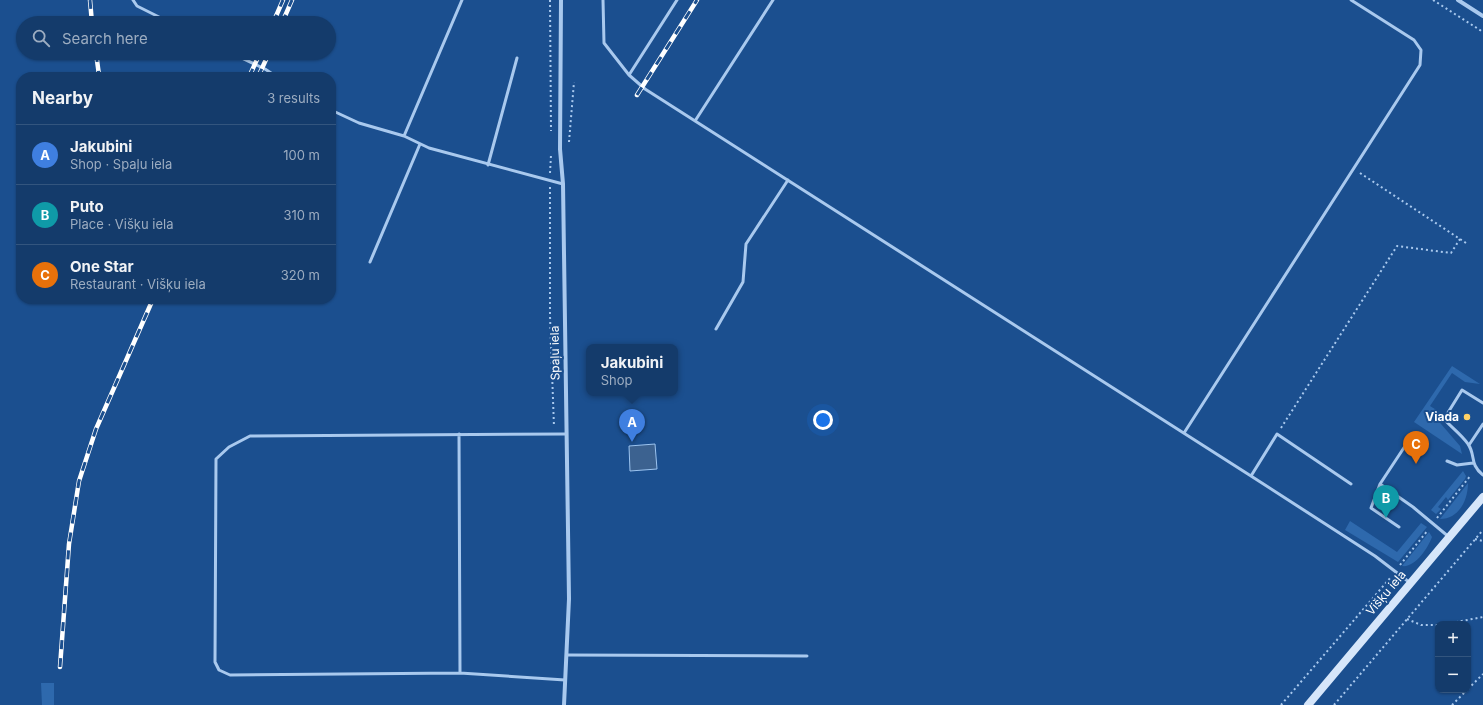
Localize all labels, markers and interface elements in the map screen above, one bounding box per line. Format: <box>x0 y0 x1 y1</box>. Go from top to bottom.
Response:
search box <box>16 16 336 60</box>
icon: search <box>30 27 52 49</box>
text: Search here <box>62 29 148 48</box>
text: Nearby <box>32 88 93 108</box>
text: 3 results <box>267 90 320 106</box>
text: Jakubini <box>70 137 132 156</box>
text: A <box>40 147 50 163</box>
text: 100 m <box>283 147 320 163</box>
text: Shop · Spaļu iela <box>70 156 172 172</box>
text: Puto <box>70 197 104 216</box>
text: B <box>41 207 49 223</box>
text: 310 m <box>283 207 320 223</box>
text: Place · Višķu iela <box>70 216 173 232</box>
text: One Star <box>70 257 134 276</box>
text: C <box>40 267 50 283</box>
text: 320 m <box>281 267 320 283</box>
text: Restaurant · Višķu iela <box>70 276 206 292</box>
street label: Spaļu iela <box>547 325 562 381</box>
popup <box>586 344 678 396</box>
text: Jakubini <box>601 353 663 372</box>
text: Shop <box>601 372 633 388</box>
pin: A <box>619 409 645 442</box>
place label: Viada <box>1425 409 1459 424</box>
your location <box>813 410 833 430</box>
marker: Viada <box>1462 412 1472 422</box>
pin: C <box>1403 431 1429 464</box>
pin: B <box>1373 485 1399 518</box>
street label: Višķu iela <box>1362 567 1409 618</box>
map controls <box>1435 621 1471 693</box>
button: + <box>1435 621 1471 657</box>
button: − <box>1435 657 1471 693</box>

